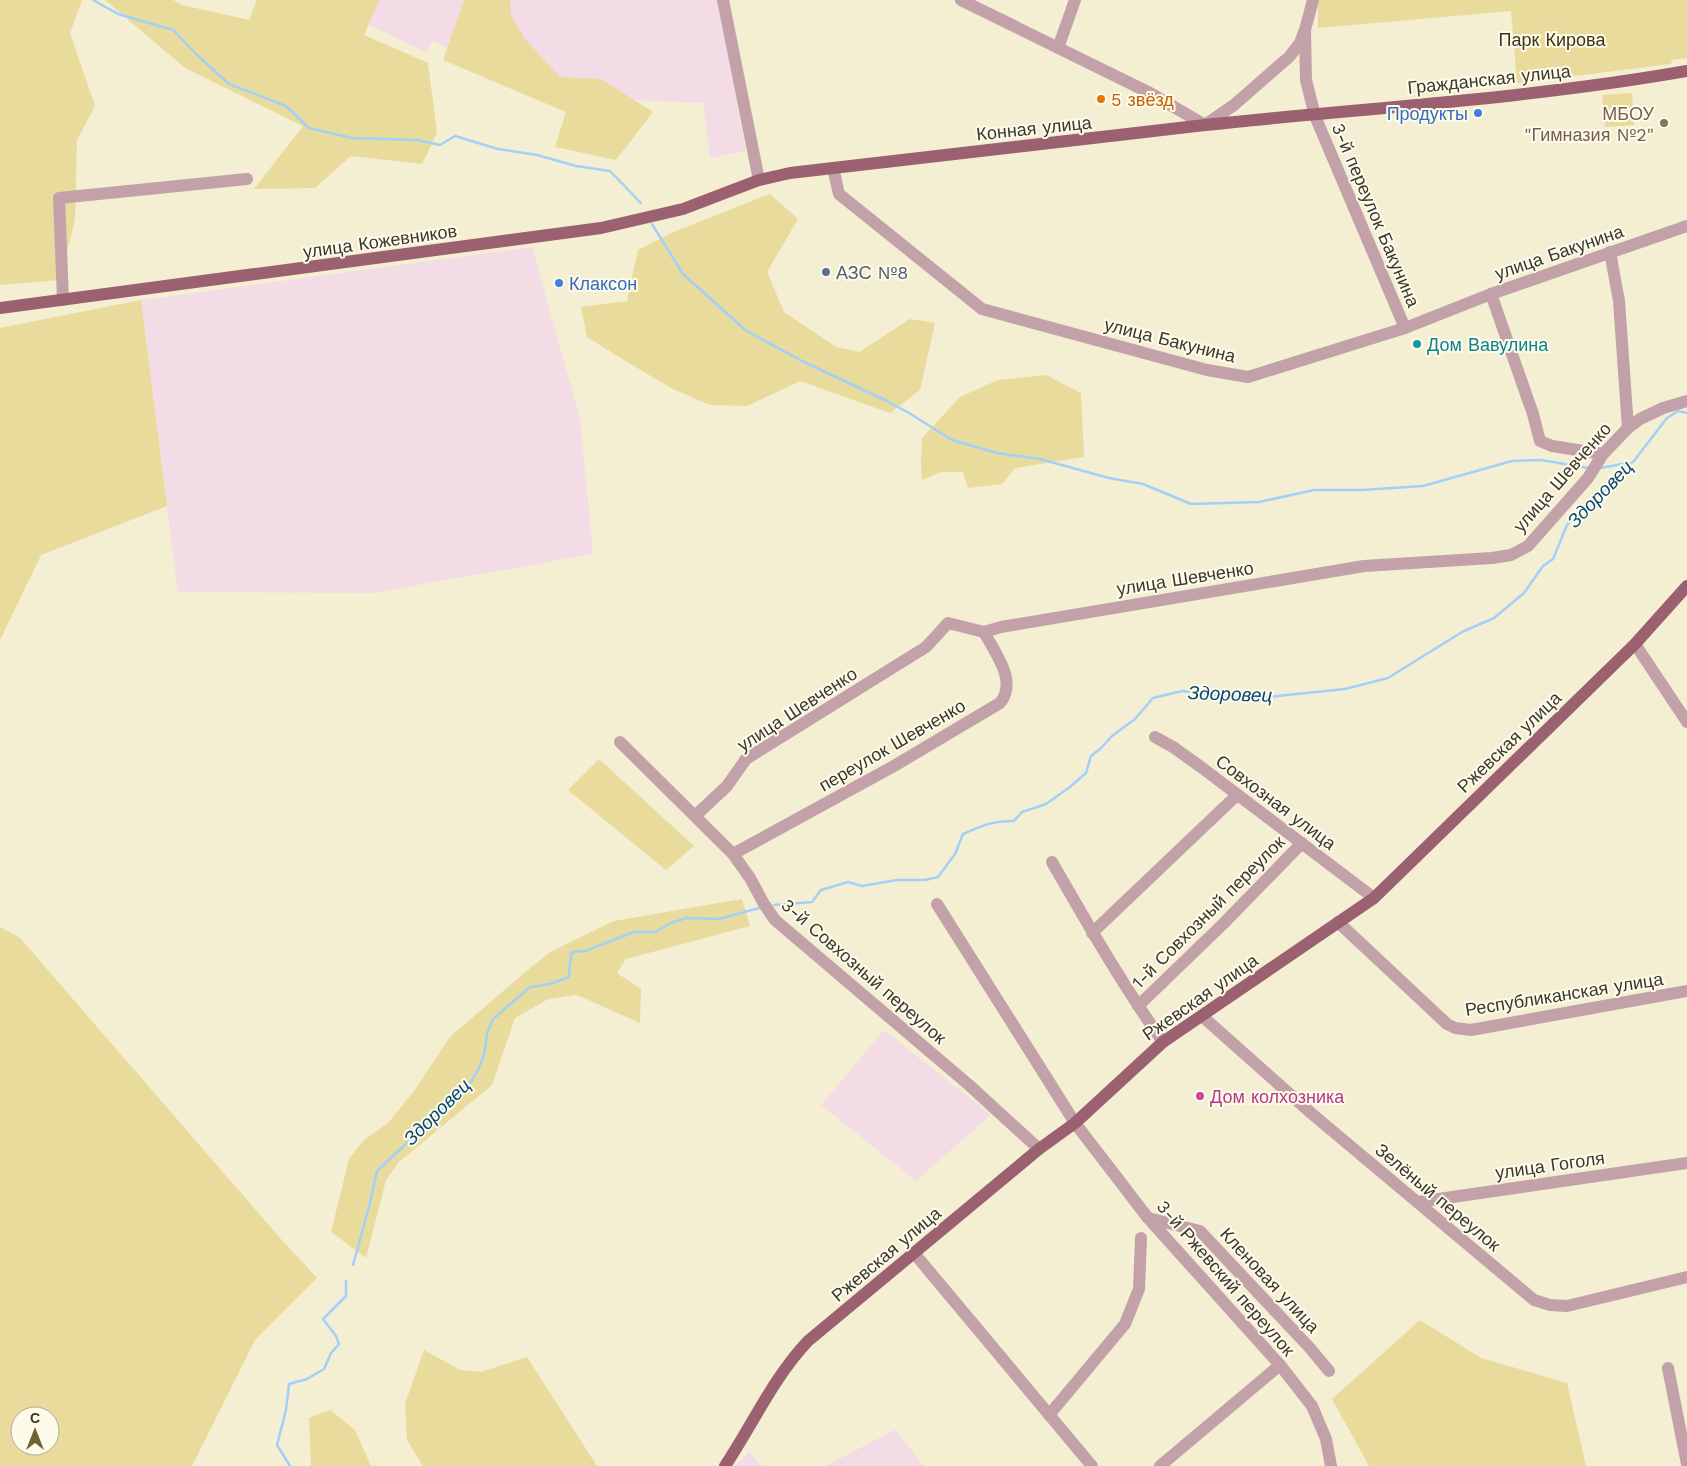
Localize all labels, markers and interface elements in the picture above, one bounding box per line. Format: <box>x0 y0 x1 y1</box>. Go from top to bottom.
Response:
park label: Парк Кирова <box>1499 29 1606 50</box>
street label: Гражданская улица <box>1406 60 1573 98</box>
place label: 5 звёзд <box>1111 89 1174 110</box>
marker: 5 звёзд <box>1095 93 1107 105</box>
place label: Продукты <box>1387 103 1468 124</box>
place label: МБОУ "Гимназия №2" <box>1524 103 1655 145</box>
marker: Продукты <box>1472 107 1484 119</box>
street label: Конная улица <box>975 111 1094 144</box>
marker: МБОУ "Гимназия №2" <box>1658 117 1670 129</box>
street label: 3-й переулок Бакунина <box>1328 120 1425 311</box>
street label: улица Кожевников <box>302 220 458 262</box>
street label: улица Бакунина <box>1492 220 1627 284</box>
place label: АЗС №8 <box>836 262 908 283</box>
marker: АЗС №8 <box>820 266 832 278</box>
place label: Клаксон <box>569 273 637 294</box>
marker: Клаксон <box>553 277 565 289</box>
street label: улица Бакунина <box>1102 314 1239 367</box>
place label: Дом Вавулина <box>1427 334 1549 355</box>
marker: Дом Вавулина <box>1411 338 1423 350</box>
street label: улица Шевченко <box>1509 418 1615 536</box>
water label: Здоровец <box>1562 455 1638 532</box>
street label: улица Шевченко <box>1115 557 1255 599</box>
street label: улица Шевченко <box>733 663 861 755</box>
water label: Здоровец <box>1187 681 1273 707</box>
street label: Ржевская улица <box>1453 687 1566 797</box>
street label: переулок Шевченко <box>815 695 969 795</box>
street label: Совхозная улица <box>1212 750 1341 855</box>
street label: 1-й Совхозный переулок <box>1127 831 1289 993</box>
street label: 3-й Совхозный переулок <box>777 894 951 1048</box>
street label: Ржевская улица <box>1138 949 1263 1045</box>
street label: Республиканская улица <box>1464 968 1665 1020</box>
water label: Здоровец <box>399 1074 475 1150</box>
place label: Дом колхозника <box>1210 1086 1345 1107</box>
marker: Дом колхозника <box>1194 1090 1206 1102</box>
street label: Зелёный переулок <box>1371 1139 1505 1255</box>
street label: улица Гоголя <box>1494 1147 1606 1183</box>
street label: 3-й Ржевский переулок <box>1153 1196 1299 1360</box>
street label: Ржевская улица <box>827 1202 946 1306</box>
street label: Кленовая улица <box>1216 1223 1325 1337</box>
north arrow <box>10 1406 60 1456</box>
text: С <box>30 1410 40 1426</box>

